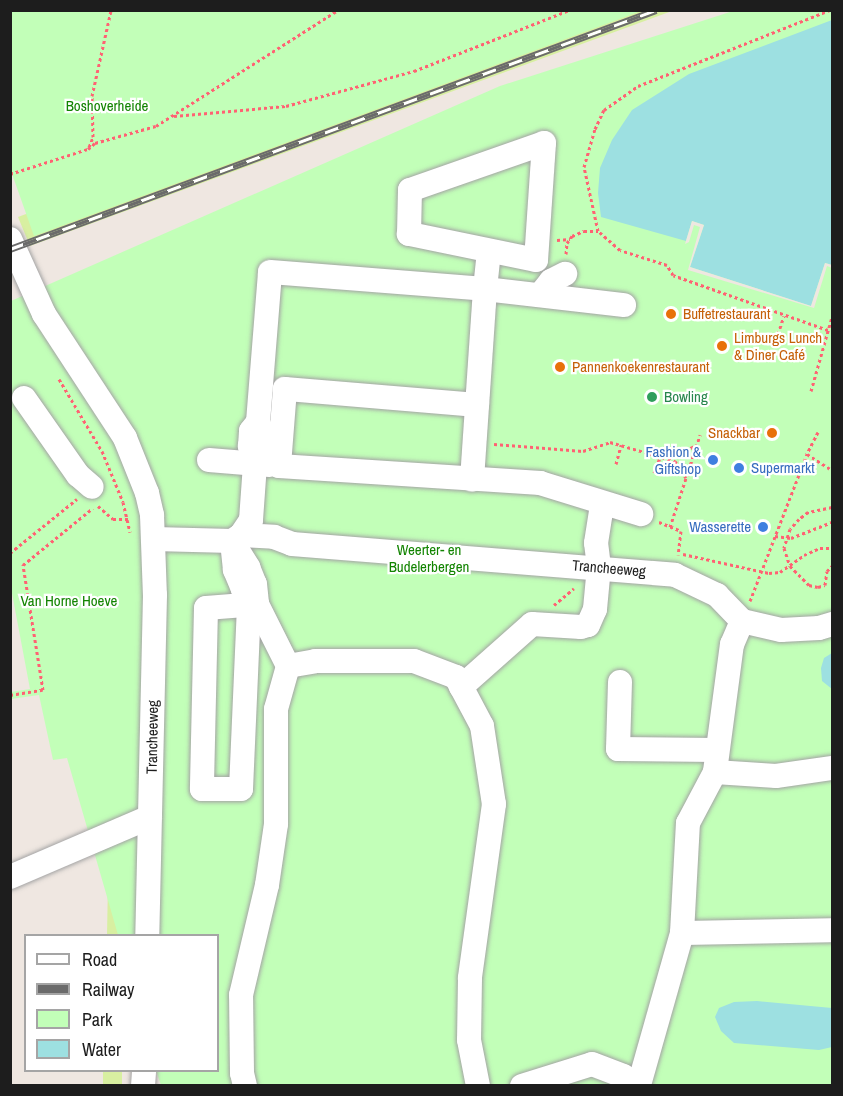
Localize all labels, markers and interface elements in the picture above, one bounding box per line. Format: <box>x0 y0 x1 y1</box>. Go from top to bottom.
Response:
park label: Boshoverheide <box>66 97 148 115</box>
place label: Buffetrestaurant <box>683 305 770 323</box>
marker: Buffetrestaurant <box>664 307 678 321</box>
place label: Limburgs Lunch & Diner Café <box>734 328 822 363</box>
marker: Limburgs Lunch & Diner Café <box>715 339 729 353</box>
place label: Pannenkoekenrestaurant <box>572 358 709 376</box>
marker: Pannenkoekenrestaurant <box>553 360 567 374</box>
place label: Bowling <box>664 388 708 406</box>
marker: Bowling <box>645 390 659 404</box>
place label: Snackbar <box>708 424 760 442</box>
marker: Snackbar <box>765 426 779 440</box>
place label: Fashion & Giftshop <box>646 442 701 477</box>
marker: Fashion & Giftshop <box>706 453 720 467</box>
place label: Supermarkt <box>751 459 815 477</box>
marker: Supermarkt <box>732 461 746 475</box>
place label: Wasserette <box>689 518 751 536</box>
marker: Wasserette <box>756 520 770 534</box>
park label: Weerter- en Budelerbergen <box>389 540 469 575</box>
street label: Trancheeweg <box>571 556 647 580</box>
park label: Van Horne Hoeve <box>21 592 117 610</box>
street label: Trancheeweg <box>142 700 162 774</box>
legend <box>24 934 219 1072</box>
text: Road <box>82 947 117 972</box>
text: Railway <box>82 977 135 1002</box>
text: Park <box>82 1007 112 1032</box>
text: Water <box>82 1037 121 1062</box>

